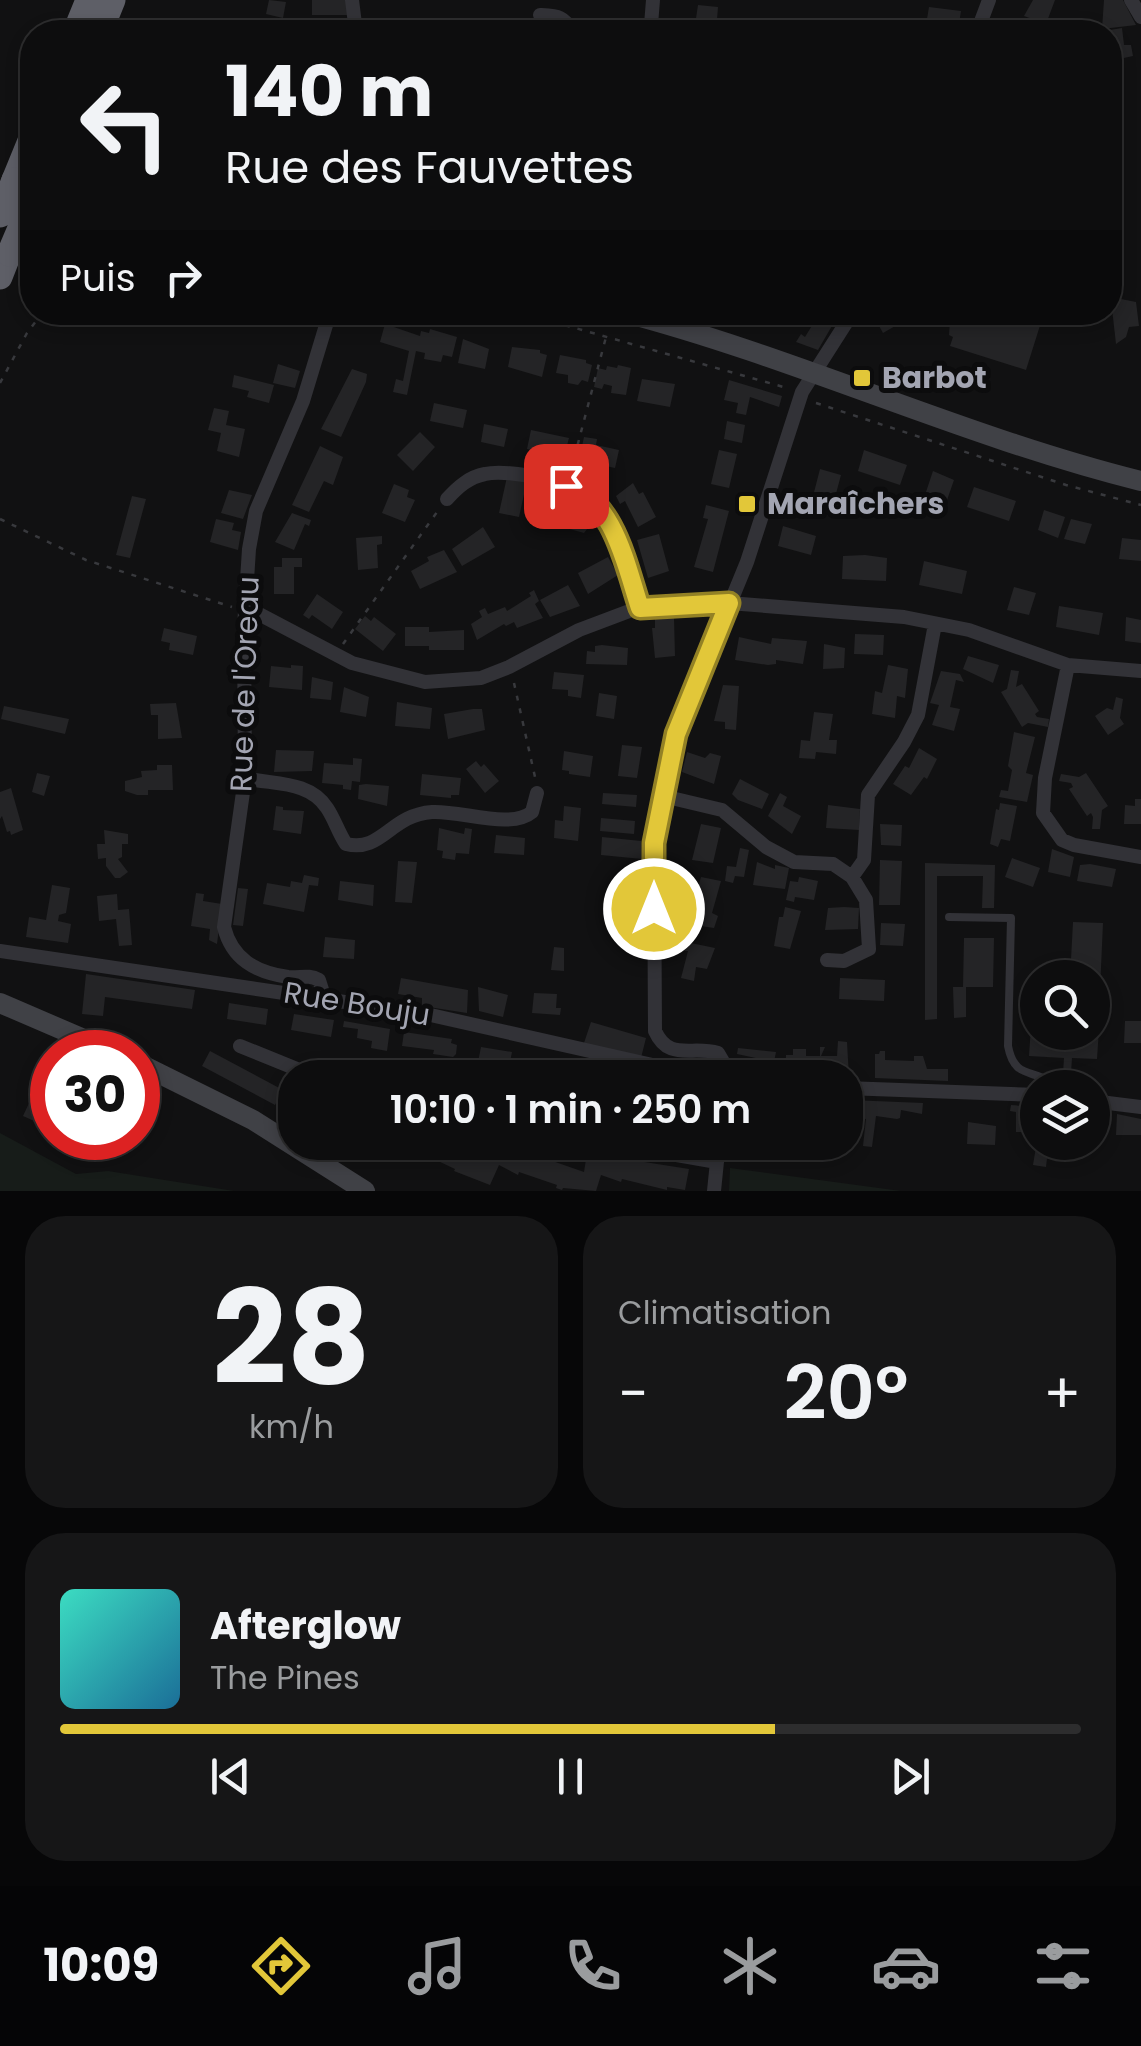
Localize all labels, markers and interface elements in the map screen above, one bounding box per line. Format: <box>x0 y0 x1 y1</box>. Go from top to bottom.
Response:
text: 140 m <box>225 42 433 141</box>
icon: left <box>60 60 190 190</box>
text: Rue des Fauvettes <box>225 136 634 199</box>
icon: right <box>156 250 211 305</box>
text: Puis <box>60 251 136 304</box>
place label: Barbot <box>882 356 987 399</box>
marker: Barbot <box>851 367 873 389</box>
pin <box>524 444 609 529</box>
icon: arrive <box>539 459 594 514</box>
place label: Maraîchers <box>767 482 944 525</box>
marker: Maraîchers <box>736 493 758 515</box>
street label: Rue de l'Oreau <box>219 575 270 793</box>
position arrow <box>602 857 706 961</box>
map controls <box>1020 960 1110 1160</box>
button: search <box>1020 960 1110 1050</box>
street label: Rue Bouju <box>281 971 433 1036</box>
speed limit sign: 30 <box>30 1030 160 1160</box>
button: layers <box>1020 1070 1110 1160</box>
text: 10:10 · 1 min · 250 m <box>390 1083 751 1136</box>
text: 28 <box>212 1246 371 1429</box>
text: Climatisation <box>618 1290 831 1335</box>
text: 20° <box>783 1340 908 1445</box>
text: − <box>618 1355 648 1432</box>
text: + <box>1043 1355 1081 1432</box>
text: km/h <box>249 1404 334 1449</box>
text: Afterglow <box>210 1599 401 1652</box>
text: The Pines <box>210 1655 360 1700</box>
icon: previous <box>203 1749 258 1804</box>
icon: pause <box>543 1749 598 1804</box>
icon: next <box>883 1749 938 1804</box>
icon: directions <box>246 1931 316 2001</box>
icon: music <box>402 1931 472 2001</box>
icon: phone <box>558 1931 628 2001</box>
icon: climate <box>715 1931 785 2001</box>
icon: car <box>871 1931 941 2001</box>
icon: filters <box>1028 1931 1098 2001</box>
text: 10:09 <box>43 1934 159 1997</box>

